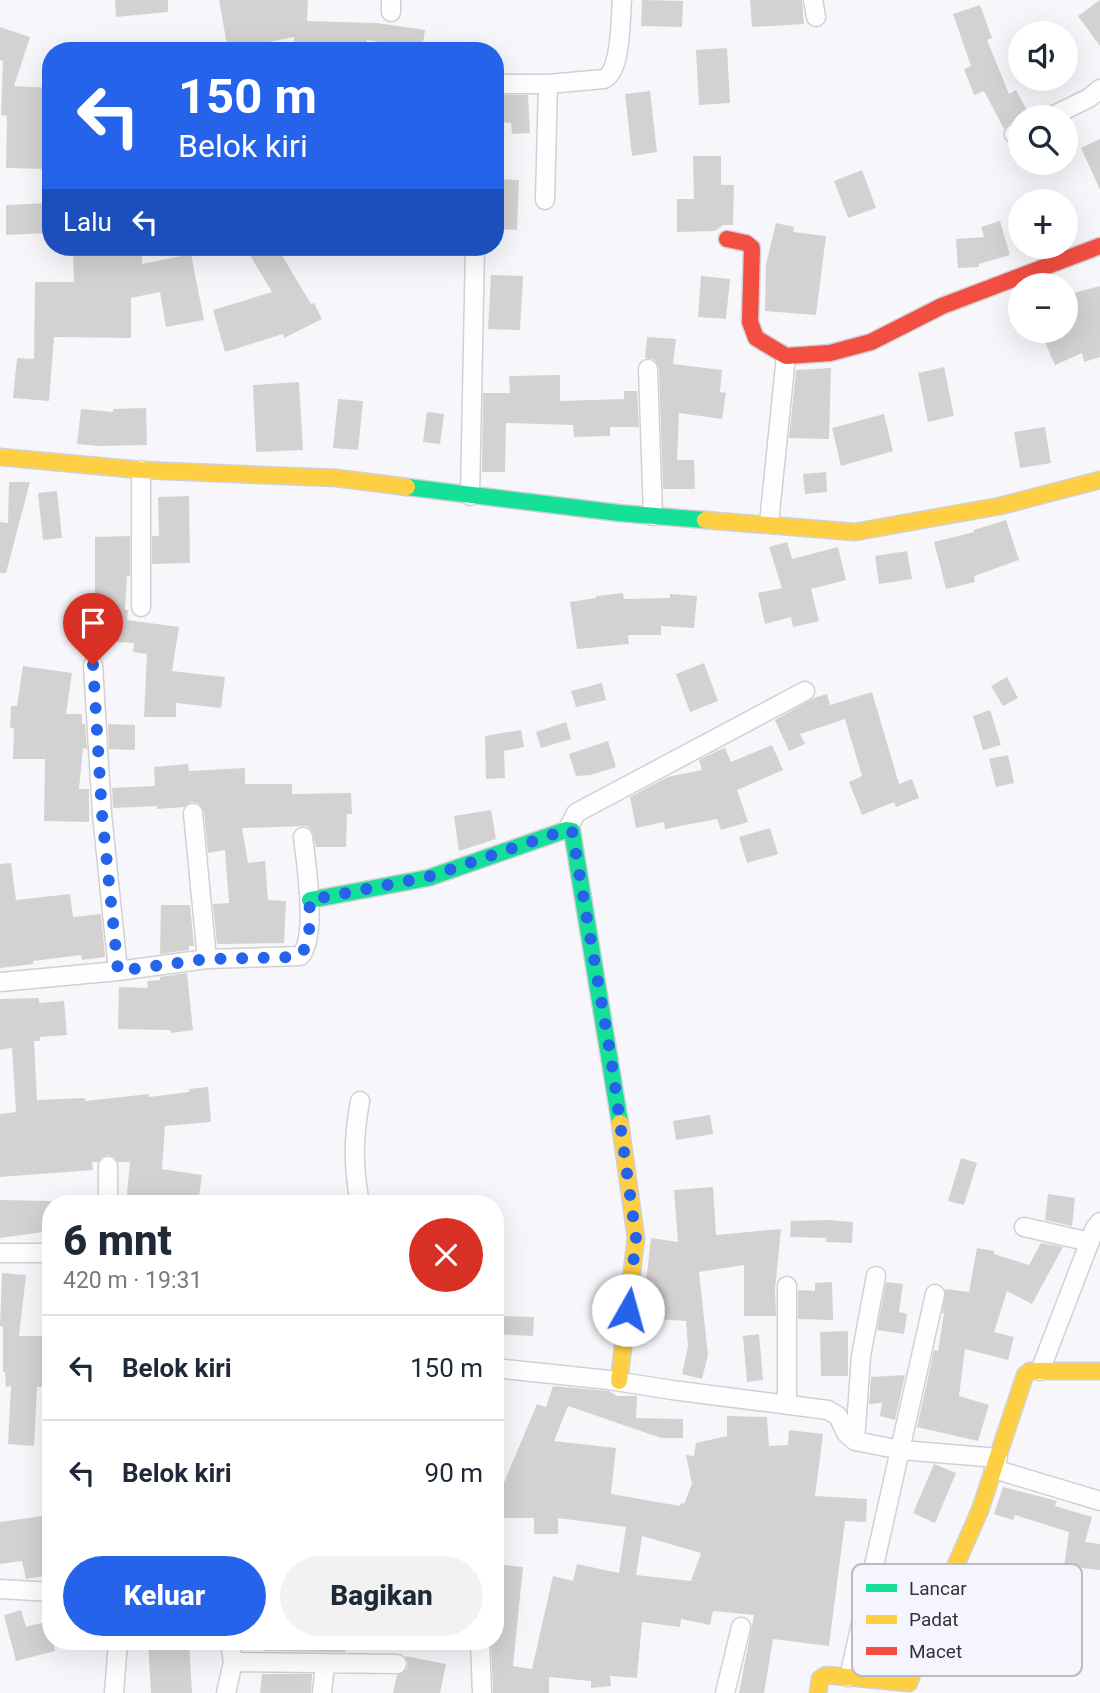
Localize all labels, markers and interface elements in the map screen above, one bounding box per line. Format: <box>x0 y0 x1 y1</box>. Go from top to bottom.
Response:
map controls <box>1008 21 1078 343</box>
button: sound <box>1008 21 1078 91</box>
text: 150 m <box>178 68 317 125</box>
icon: left <box>63 70 154 161</box>
button: search <box>1008 105 1078 175</box>
text: Belok kiri <box>178 127 308 165</box>
button: + <box>1008 189 1078 259</box>
icon: left <box>126 203 164 241</box>
text: Lalu <box>63 207 112 237</box>
button: − <box>1008 273 1078 343</box>
pin <box>63 593 123 665</box>
icon: arrive <box>74 604 112 642</box>
text: 6 mnt <box>63 1216 172 1265</box>
button: close <box>409 1218 483 1292</box>
text: 420 m · 19:31 <box>63 1267 202 1294</box>
position arrow <box>591 1273 665 1347</box>
icon: left <box>63 1349 101 1387</box>
text: Belok kiri <box>122 1353 232 1383</box>
text: 150 m <box>410 1353 483 1383</box>
icon: left <box>63 1454 101 1492</box>
text: Belok kiri <box>122 1458 232 1488</box>
text: 90 m <box>425 1458 483 1488</box>
button: Keluar <box>63 1556 266 1636</box>
button: Bagikan <box>280 1556 483 1636</box>
legend <box>852 1564 1082 1676</box>
text: Lancar <box>909 1577 967 1600</box>
text: Padat <box>909 1608 959 1631</box>
text: Macet <box>909 1640 962 1663</box>

